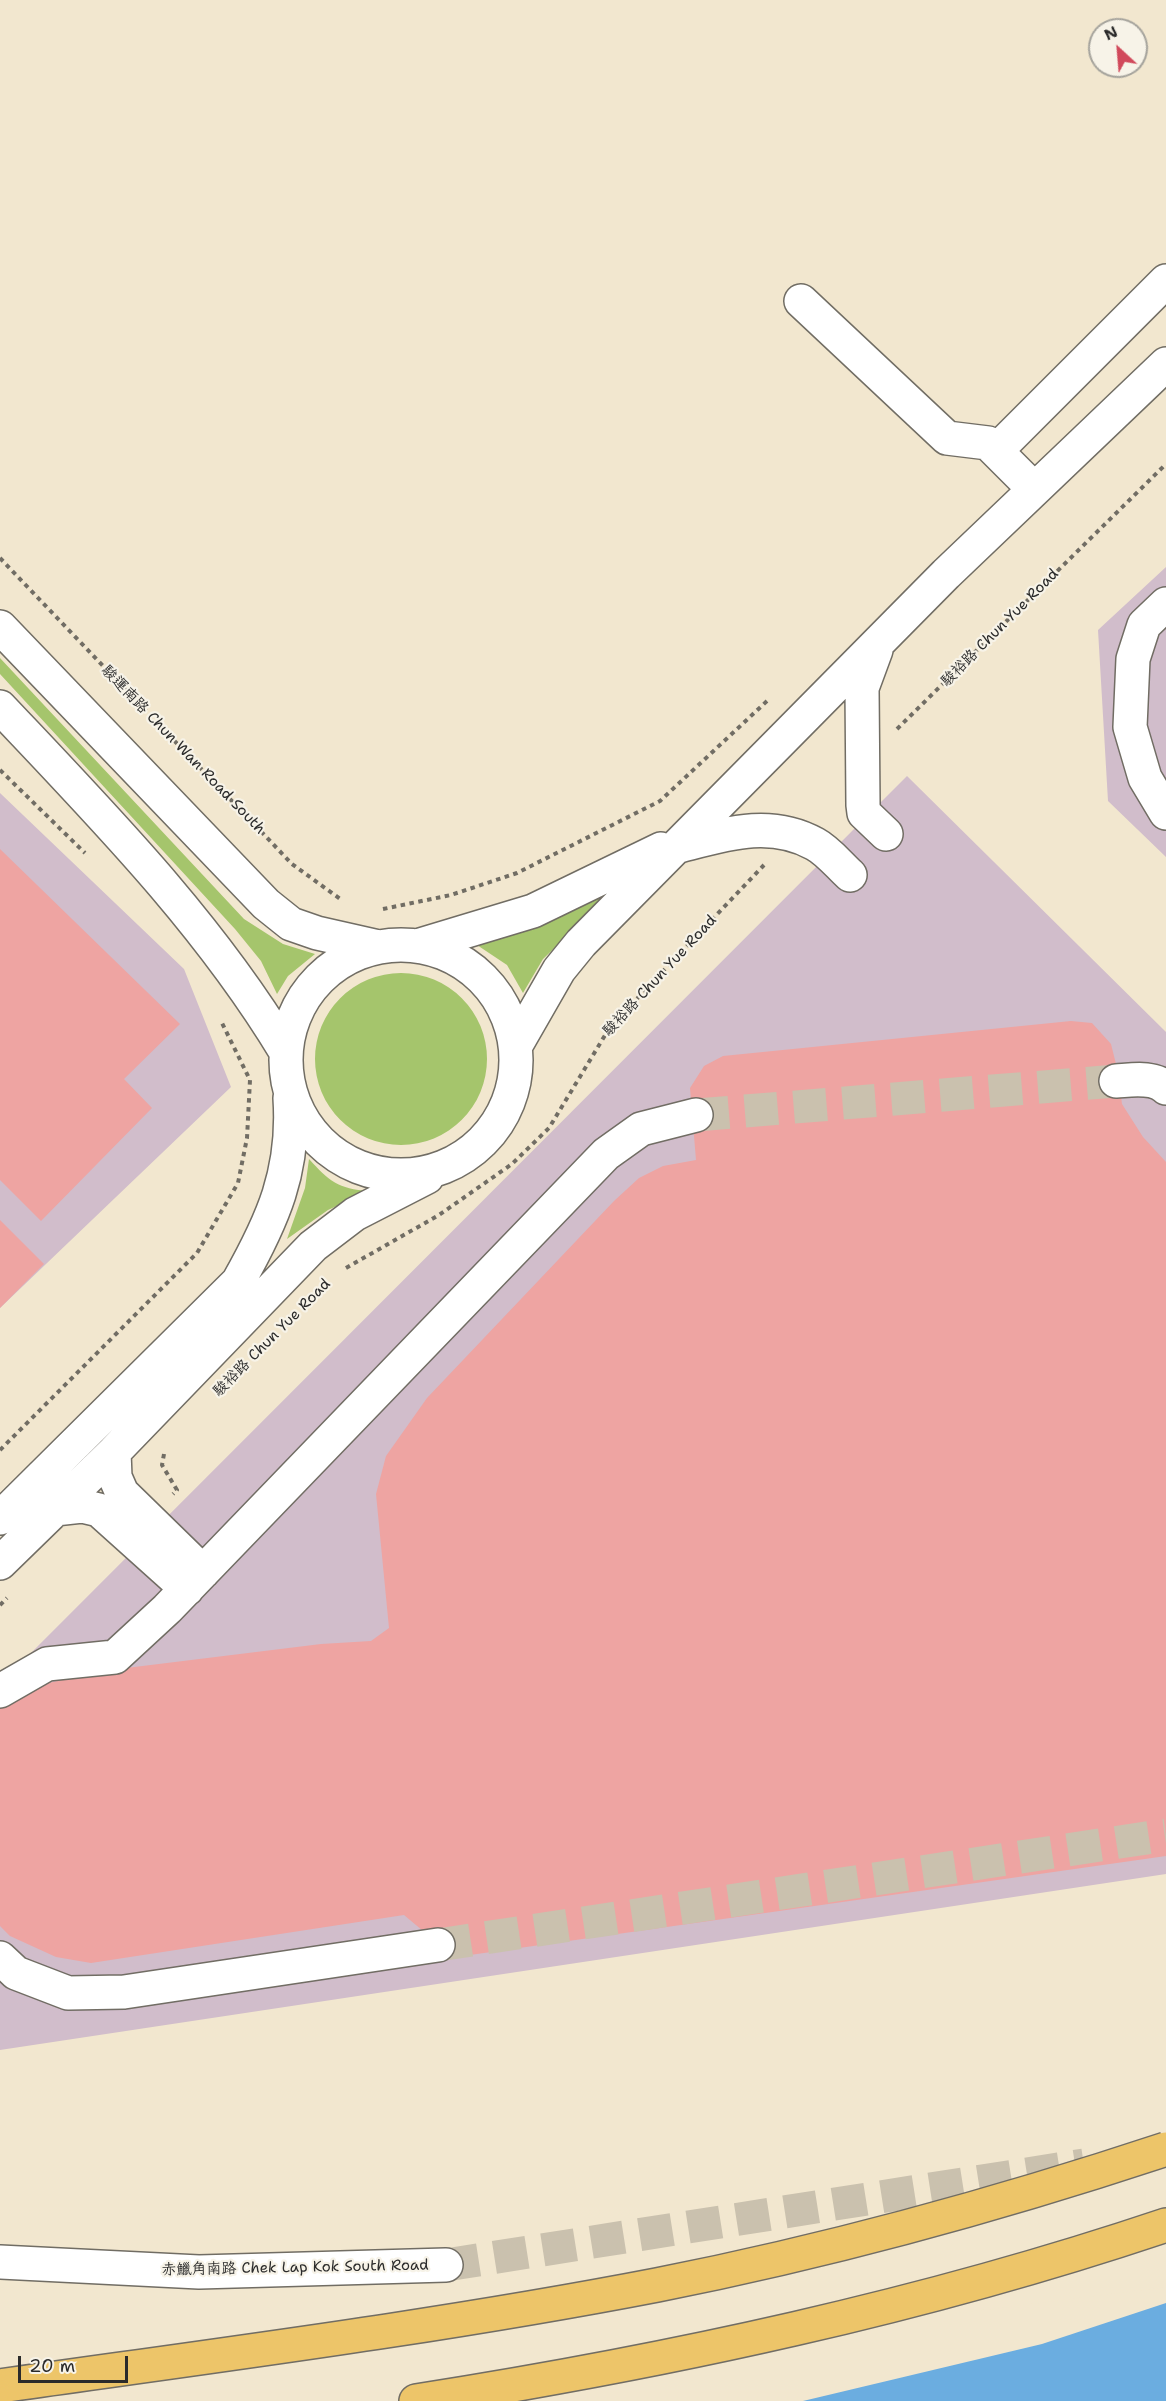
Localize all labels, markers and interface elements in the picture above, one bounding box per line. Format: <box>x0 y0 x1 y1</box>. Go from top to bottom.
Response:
north arrow <box>1088 18 1148 78</box>
text: N <box>1100 21 1121 45</box>
street label: 駿裕路 Chun Yue Road <box>937 565 1063 691</box>
street label: 駿運南路 Chun Wan Road South <box>97 662 269 838</box>
street label: 駿裕路 Chun Yue Road <box>599 912 721 1040</box>
street label: 駿裕路 Chun Yue Road <box>209 1275 335 1401</box>
street label: 赤鱲角南路 Chek Lap Kok South Road <box>161 2257 429 2279</box>
scale bar <box>21 2344 130 2382</box>
text: 20 m <box>29 2354 75 2378</box>

